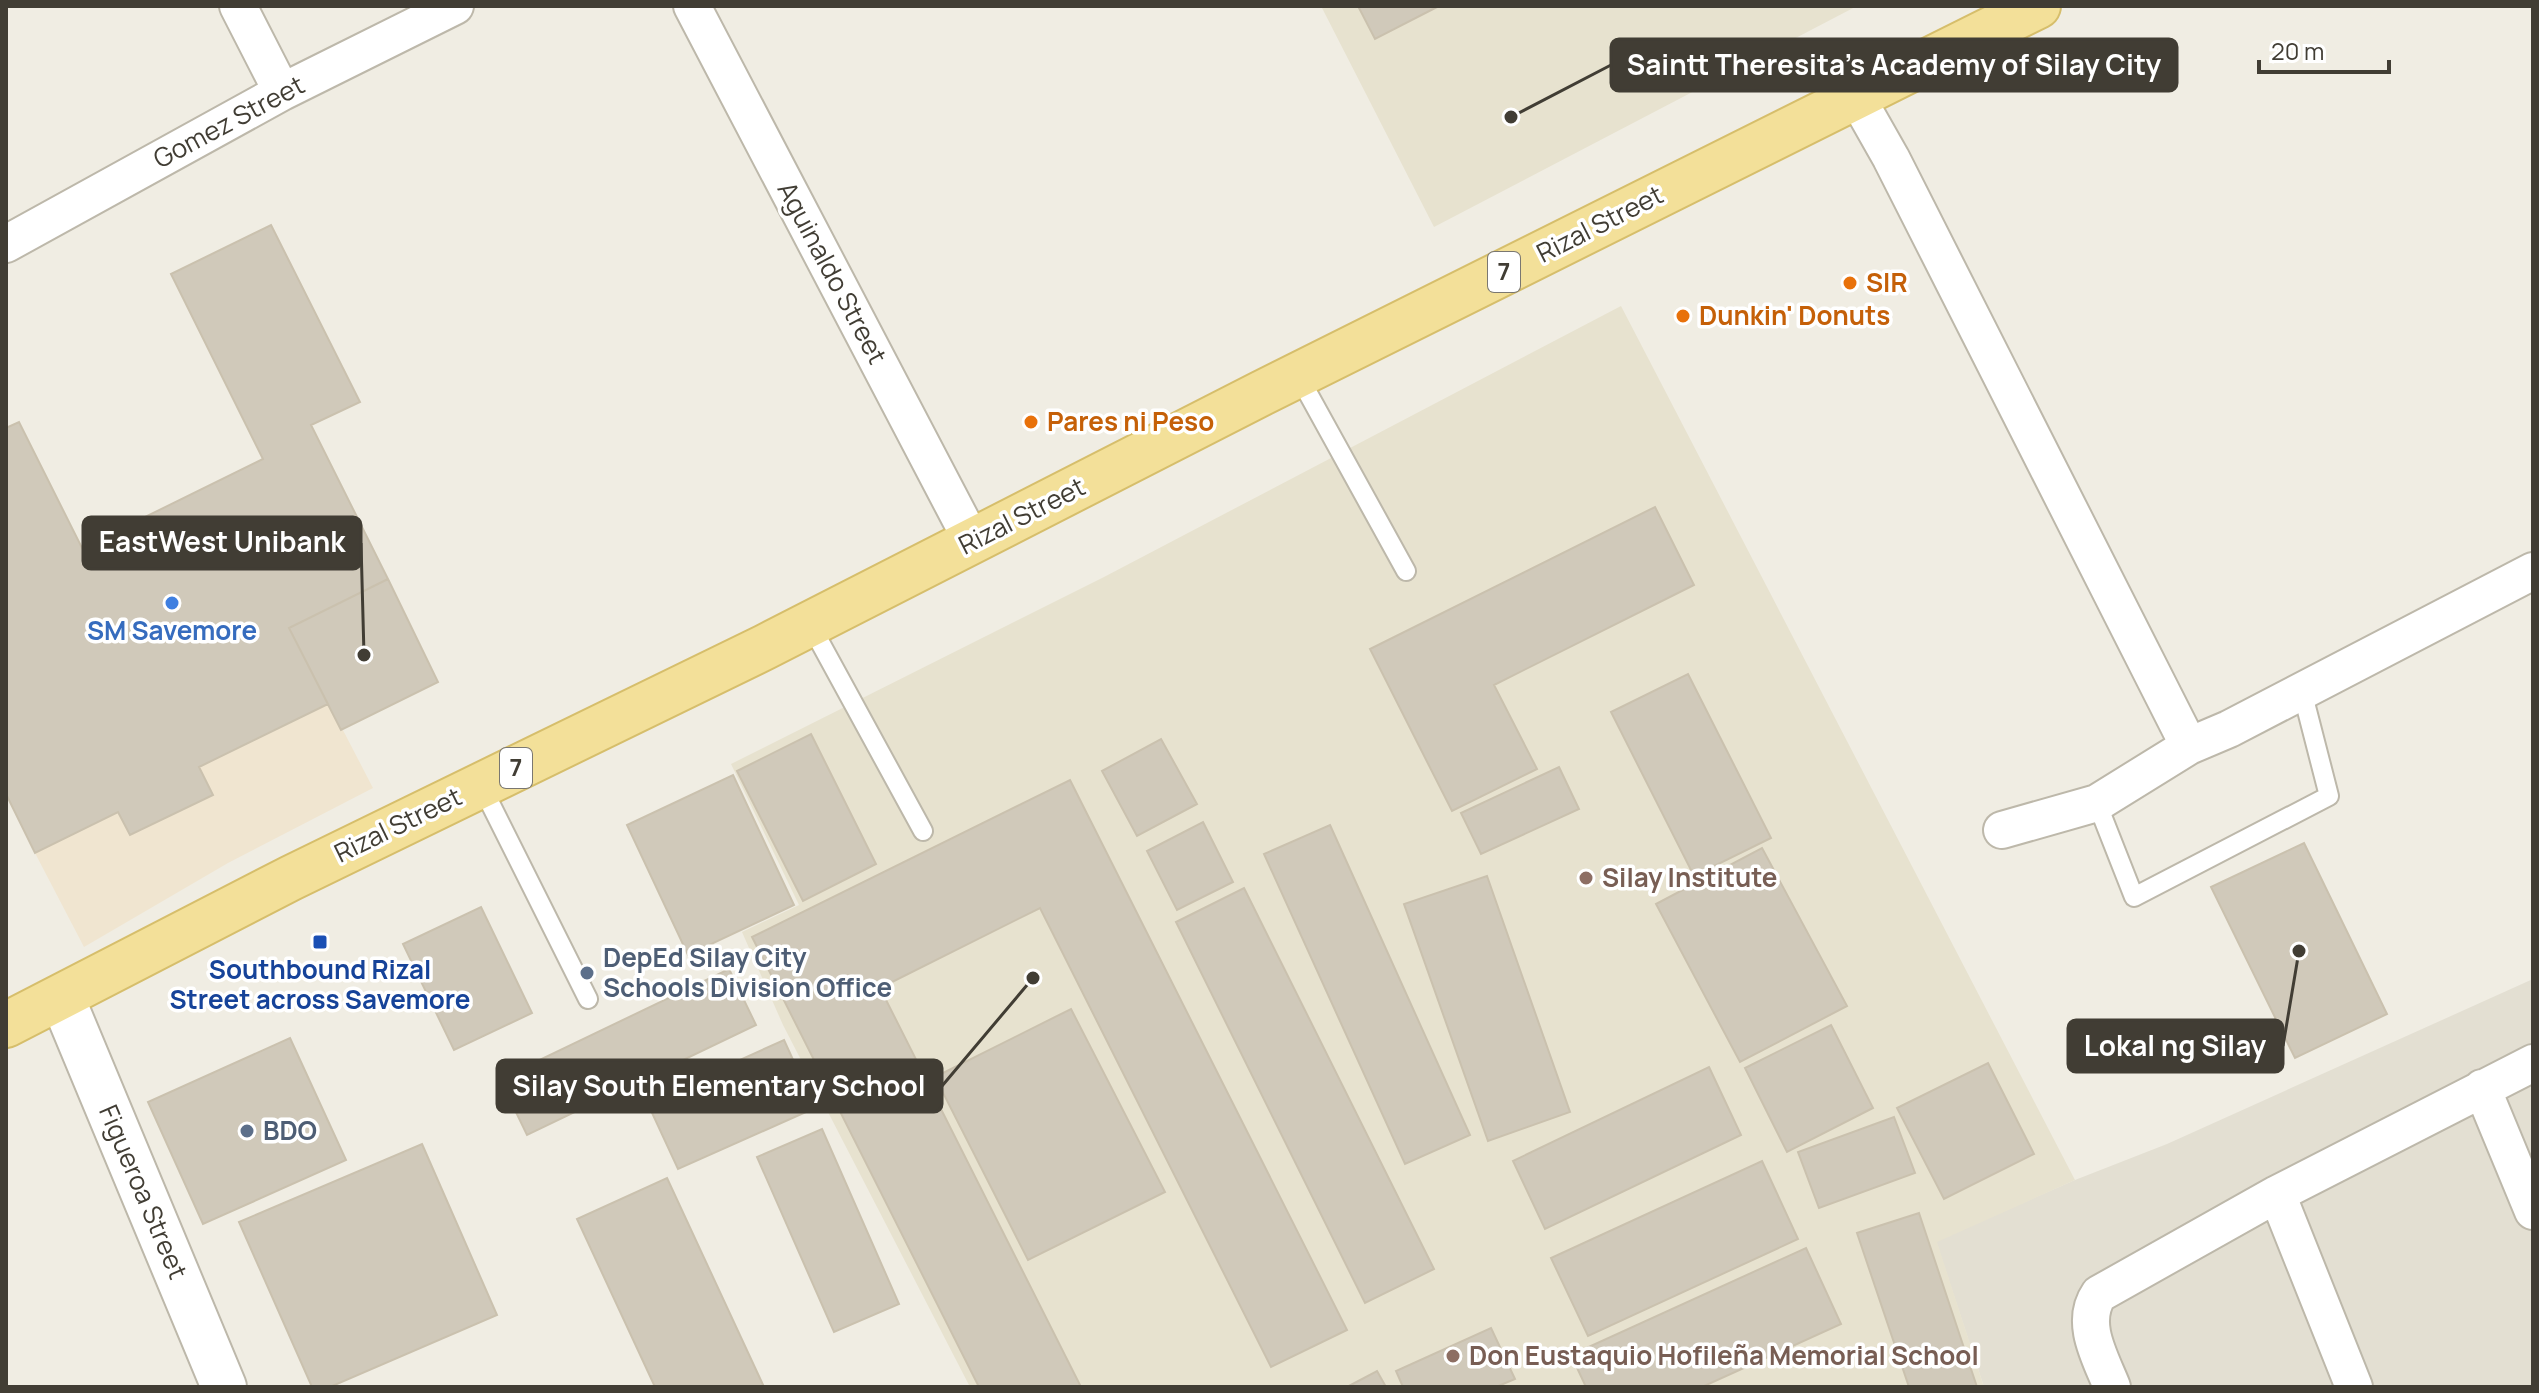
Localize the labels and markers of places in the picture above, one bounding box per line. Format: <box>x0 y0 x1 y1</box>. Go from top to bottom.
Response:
callout: Saintt Theresita's Academy of Silay City <box>1611 39 2177 91</box>
place label: SIR <box>1866 264 1908 300</box>
marker: SIR <box>1841 274 1859 292</box>
place label: Dunkin' Donuts <box>1699 297 1890 333</box>
marker: Dunkin' Donuts <box>1674 307 1692 325</box>
place label: Pares ni Peso <box>1047 403 1214 439</box>
marker: Pares ni Peso <box>1022 413 1040 431</box>
callout: EastWest Unibank <box>83 517 361 569</box>
marker: SM Savemore <box>163 594 181 612</box>
place label: SM Savemore <box>87 612 257 648</box>
place label: Silay Institute <box>1602 859 1778 895</box>
marker: Silay Institute <box>1577 869 1595 887</box>
marker: Southbound Rizal Street across Savemore <box>311 933 329 951</box>
place label: DepEd Silay City Schools Division Office <box>603 939 892 1005</box>
place label: Southbound Rizal Street across Savemore <box>169 951 471 1017</box>
marker: DepEd Silay City Schools Division Office <box>578 964 596 982</box>
callout: Lokal ng Silay <box>2068 1020 2283 1072</box>
callout: Silay South Elementary School <box>497 1060 942 1112</box>
place label: BDO <box>263 1112 317 1148</box>
marker: BDO <box>238 1122 256 1140</box>
place label: Don Eustaquio Hofileña Memorial School <box>1469 1337 1979 1373</box>
marker: Don Eustaquio Hofileña Memorial School <box>1444 1347 1462 1365</box>

